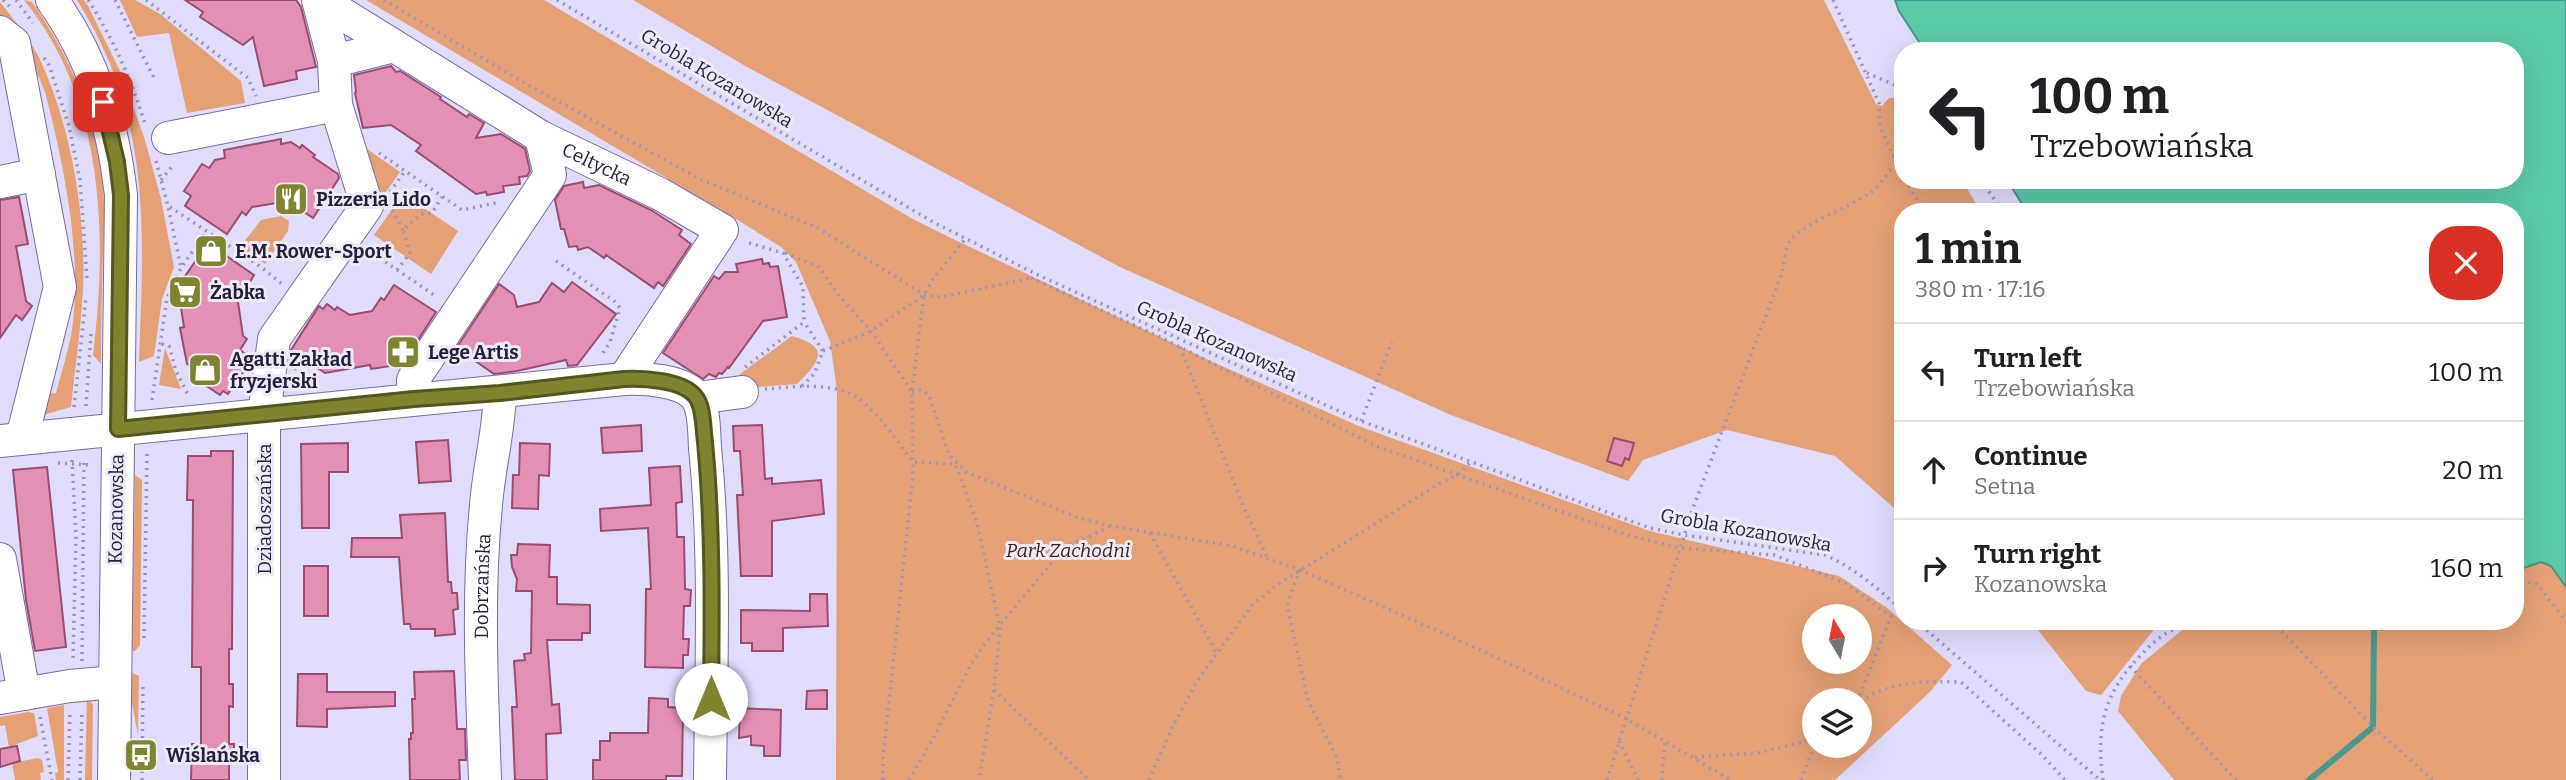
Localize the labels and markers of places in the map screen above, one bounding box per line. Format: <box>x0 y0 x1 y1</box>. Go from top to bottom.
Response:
pin <box>73 72 133 132</box>
restaurant icon: Pizzeria Lido <box>272 180 310 218</box>
place label: Pizzeria Lido <box>316 188 431 211</box>
shop icon: E.M. Rower-Sport <box>192 232 230 270</box>
place label: E.M. Rower-Sport <box>235 240 392 263</box>
supermarket icon: Żabka <box>166 273 204 311</box>
place label: Żabka <box>210 280 266 304</box>
pharmacy icon: Lege Artis <box>384 333 422 371</box>
place label: Lege Artis <box>428 341 519 364</box>
place label: Agatti Zakład fryzjerski <box>230 348 352 393</box>
shop icon: Agatti Zakład fryzjerski <box>186 351 224 389</box>
bus stop icon: Wiślańska <box>122 736 160 774</box>
place label: Wiślańska <box>166 744 260 767</box>

